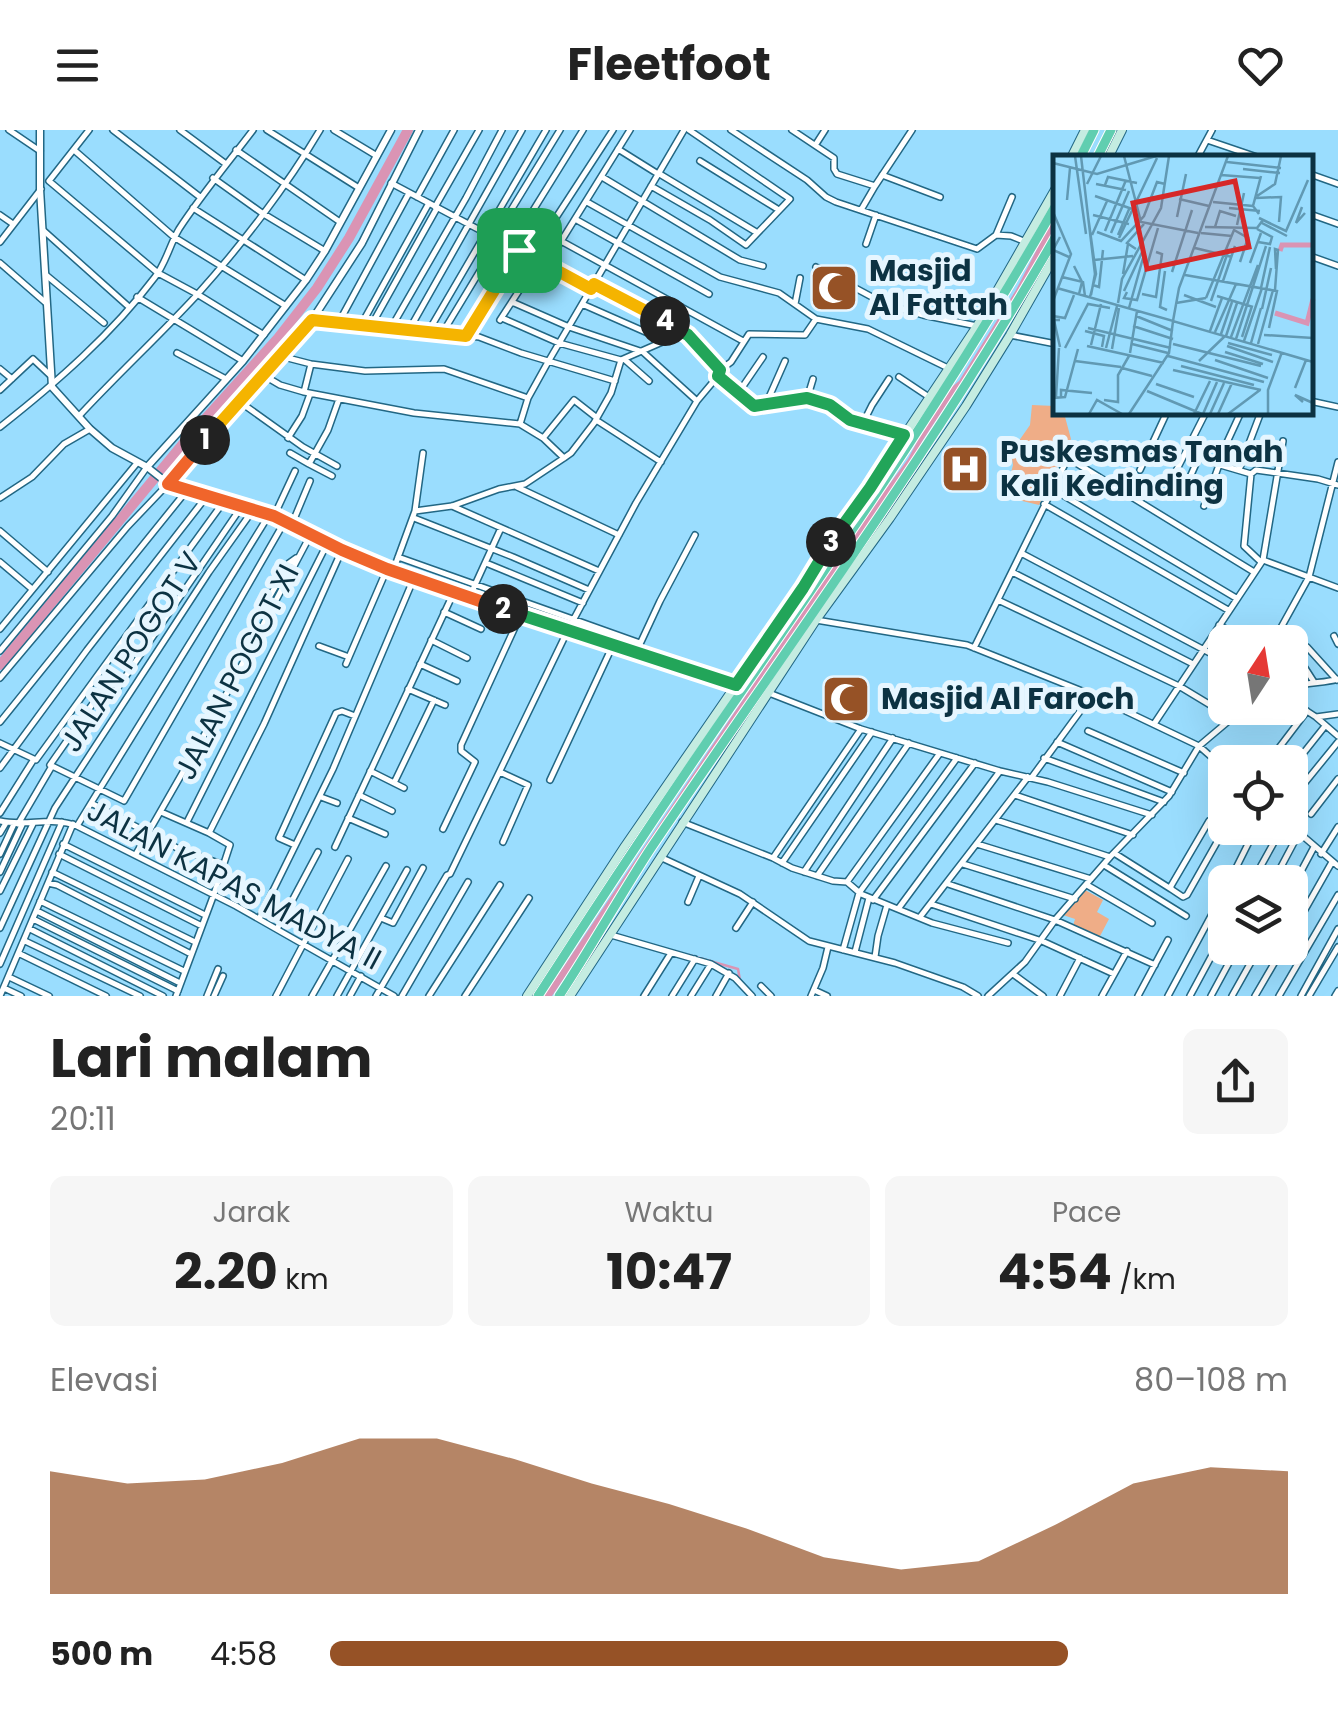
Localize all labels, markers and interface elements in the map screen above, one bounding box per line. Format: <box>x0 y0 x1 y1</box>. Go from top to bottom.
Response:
text: Fleetfoot <box>567 33 771 96</box>
icon: menu <box>50 38 105 93</box>
icon: heart <box>1233 38 1288 93</box>
inset map <box>1053 155 1313 415</box>
pin <box>477 208 562 293</box>
icon: arrive <box>492 223 547 278</box>
place label: Masjid Al Fattah <box>869 249 1008 326</box>
mosque icon: Masjid Al Fattah <box>808 262 860 314</box>
pin: 4 <box>640 296 690 346</box>
text: 4 <box>656 301 674 340</box>
pin: 1 <box>180 415 230 465</box>
text: 1 <box>200 420 210 459</box>
place label: Puskesmas Tanah Kali Kedinding <box>1000 430 1284 507</box>
hospital icon: Puskesmas Tanah Kali Kedinding <box>939 443 991 495</box>
pin: 3 <box>806 517 856 567</box>
text: 3 <box>823 522 839 561</box>
street label: JALAN POGOT V <box>50 543 211 760</box>
street label: JALAN POGOT XI <box>164 557 309 787</box>
pin: 2 <box>478 584 528 634</box>
text: 2 <box>495 589 511 628</box>
north arrow <box>1208 625 1308 725</box>
map controls <box>1208 625 1308 965</box>
mosque icon: Masjid Al Faroch <box>820 673 872 725</box>
place label: Masjid Al Faroch <box>881 677 1134 720</box>
button: locate <box>1208 745 1308 845</box>
street label: JALAN KAPAS MADYA II <box>80 789 389 980</box>
button: layers <box>1208 865 1308 965</box>
text: Lari malam <box>50 1019 372 1096</box>
button: share <box>1183 1029 1288 1134</box>
text: 20:11 <box>50 1096 116 1141</box>
text: Jarak <box>213 1193 290 1232</box>
text: Waktu <box>625 1193 713 1232</box>
text: Pace <box>1052 1193 1121 1232</box>
text: 2.20 <box>174 1236 278 1307</box>
text: 10:47 <box>606 1236 732 1307</box>
text: 4:54 <box>997 1236 1112 1307</box>
text: km <box>278 1260 329 1299</box>
text: /km <box>1112 1260 1176 1299</box>
text: Elevasi <box>50 1357 158 1402</box>
text: 80–108 m <box>1134 1357 1288 1402</box>
text: 500 m <box>50 1631 153 1676</box>
text: 4:58 <box>210 1631 277 1676</box>

